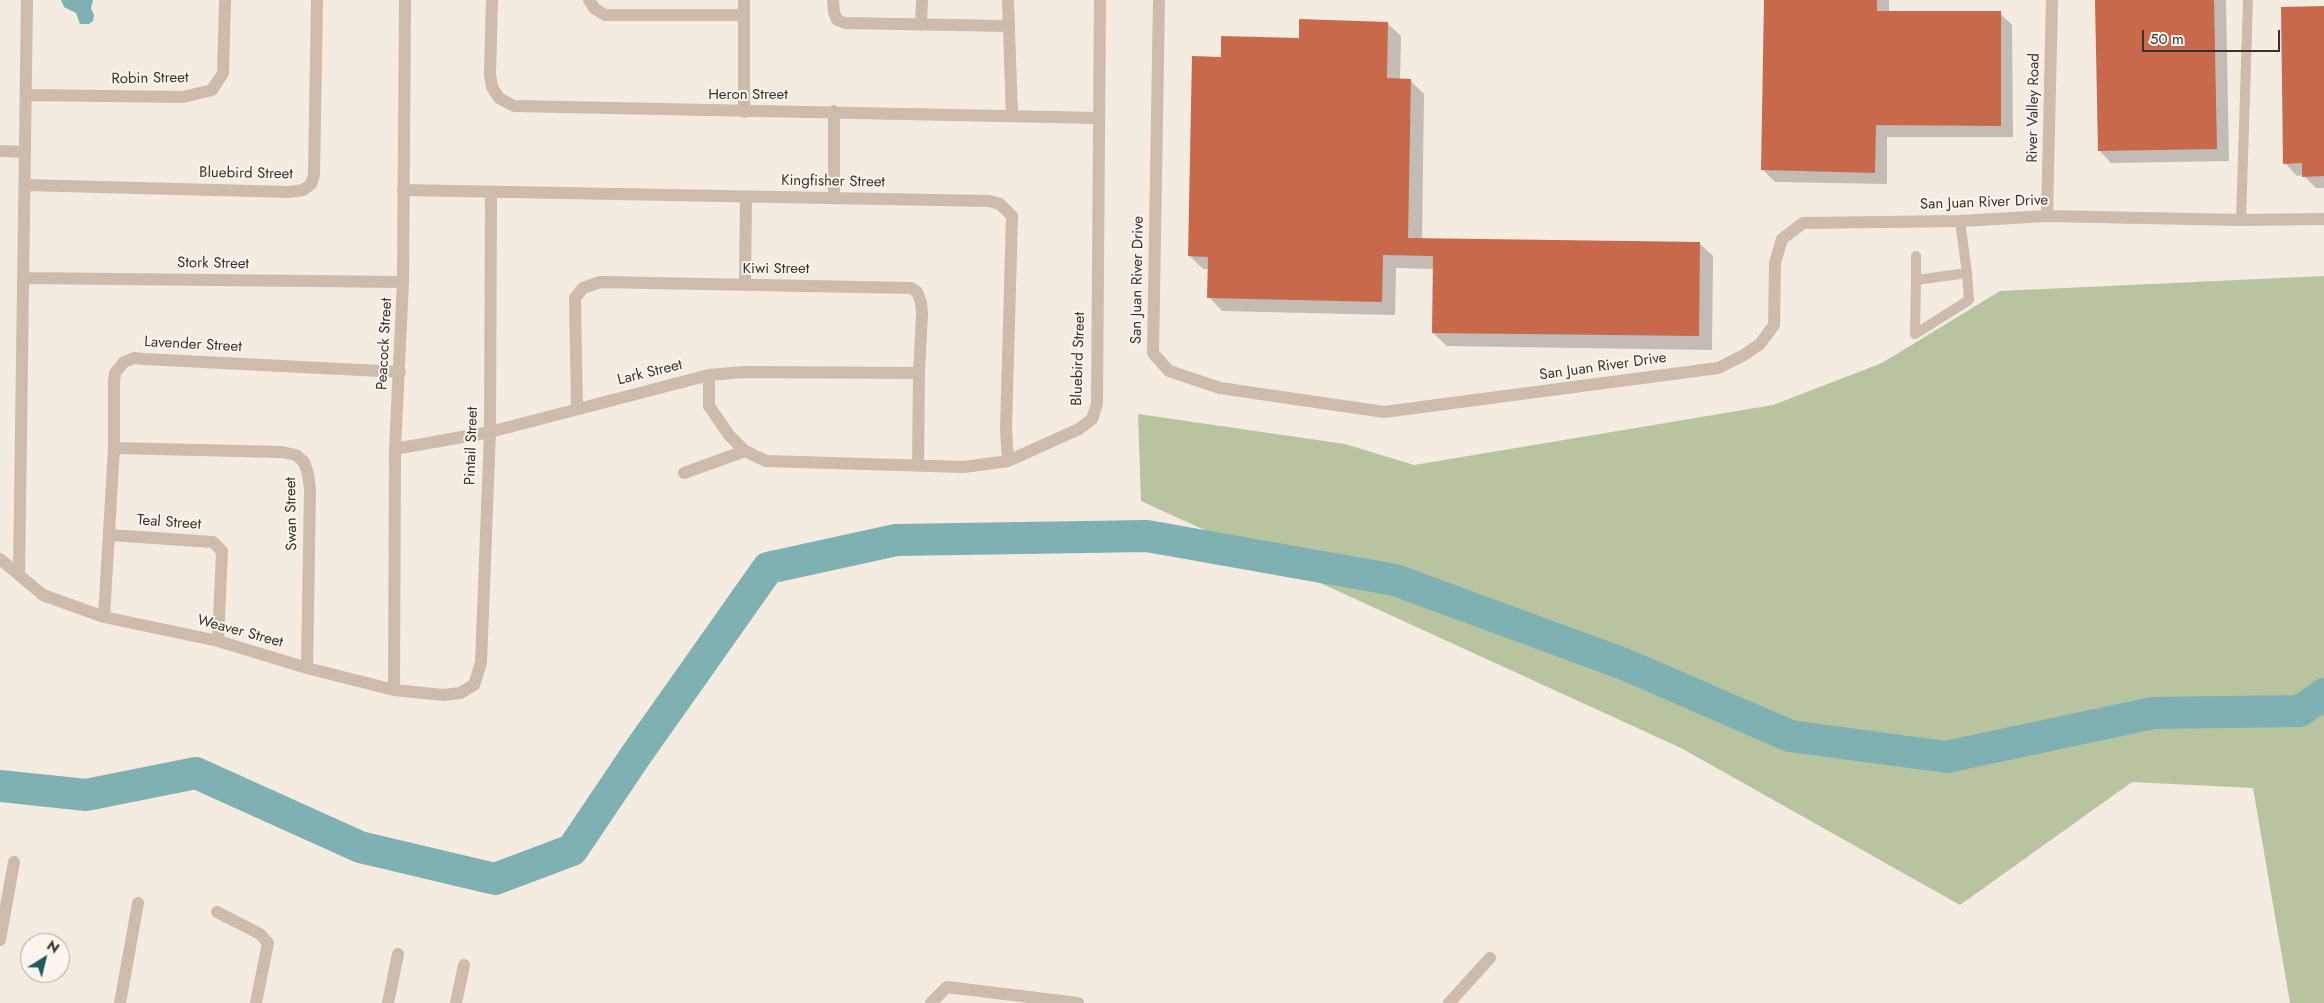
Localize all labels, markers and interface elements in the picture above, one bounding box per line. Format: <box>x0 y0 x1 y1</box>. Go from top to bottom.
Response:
scale bar <box>2144 20 2282 52</box>
text: 50 m <box>2150 28 2184 50</box>
street label: River Valley Road <box>2024 53 2044 163</box>
street label: Robin Street <box>111 69 189 89</box>
street label: Heron Street <box>708 86 788 104</box>
street label: Bluebird Street <box>199 164 293 184</box>
street label: Kingfisher Street <box>781 172 885 192</box>
street label: San Juan River Drive <box>1920 192 2048 214</box>
street label: San Juan River Drive <box>1128 216 1148 344</box>
street label: Stork Street <box>177 254 249 274</box>
street label: Kiwi Street <box>743 260 809 278</box>
street label: Peacock Street <box>374 298 396 390</box>
street label: Bluebird Street <box>1068 312 1090 406</box>
street label: Lavender Street <box>144 333 242 357</box>
street label: San Juan River Drive <box>1538 349 1668 385</box>
street label: Lark Street <box>616 356 684 390</box>
street label: Pintail Street <box>462 406 482 486</box>
street label: Swan Street <box>282 477 302 551</box>
street label: Teal Street <box>136 512 202 534</box>
street label: Weaver Street <box>195 612 285 652</box>
north arrow <box>20 933 70 983</box>
text: N <box>43 935 64 958</box>

